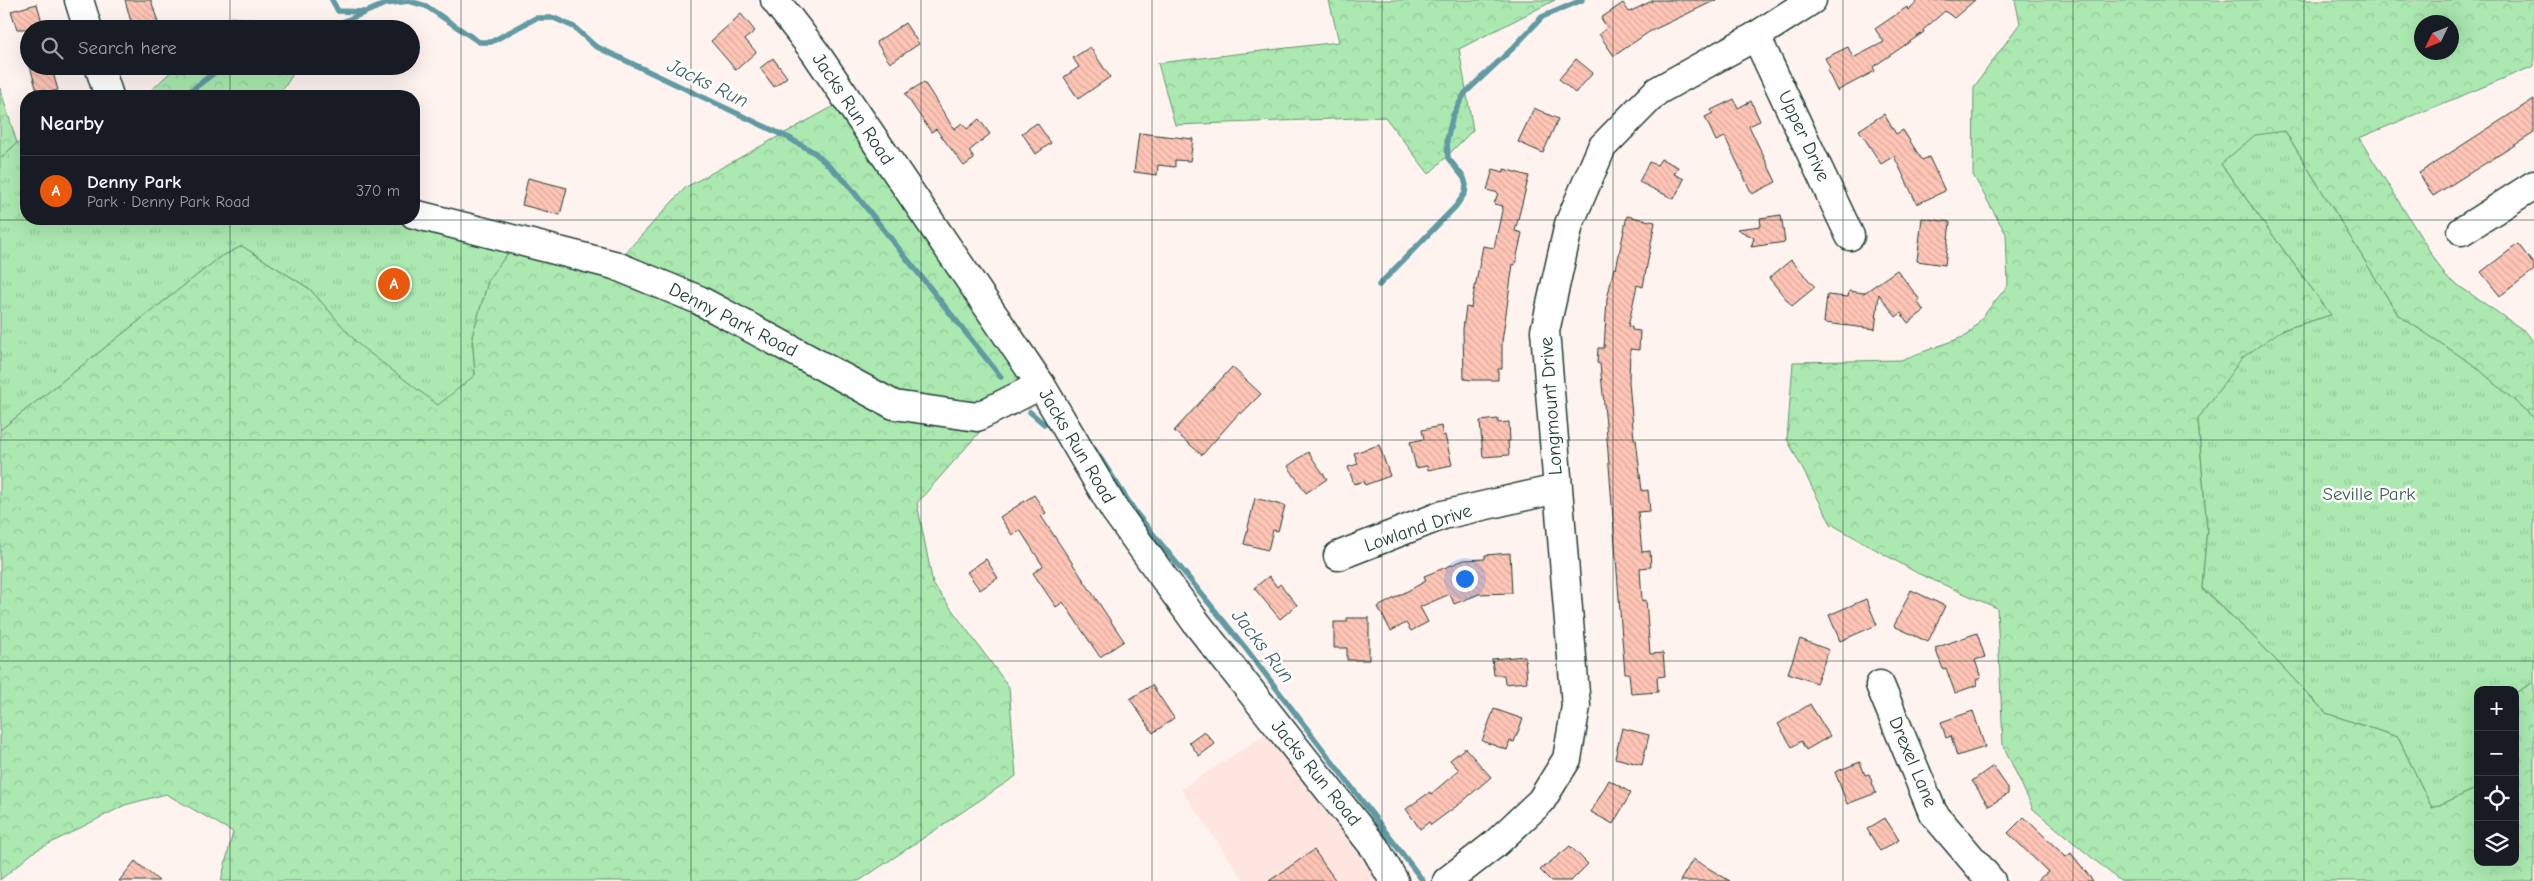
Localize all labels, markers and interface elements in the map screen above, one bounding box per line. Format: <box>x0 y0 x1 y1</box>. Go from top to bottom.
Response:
north arrow <box>2414 15 2459 60</box>
search box <box>20 20 420 75</box>
icon: search <box>38 34 66 62</box>
text: Search here <box>78 37 177 59</box>
street label: Jacks Run Road <box>808 49 898 169</box>
water label: Jacks Run <box>663 53 752 112</box>
street label: Upper Drive <box>1773 87 1835 185</box>
text: Nearby <box>40 111 104 135</box>
text: Denny Park <box>87 171 181 193</box>
text: A <box>52 182 60 200</box>
text: 370 m <box>356 182 400 200</box>
text: Park · Denny Park Road <box>87 193 250 211</box>
pin: A <box>378 265 410 303</box>
street label: Denny Park Road <box>665 278 801 362</box>
street label: Longmount Drive <box>1535 336 1567 476</box>
street label: Jacks Run Road <box>1034 385 1120 507</box>
park label: Seville Park <box>2323 483 2416 505</box>
street label: Lowland Drive <box>1361 499 1475 557</box>
your location <box>1452 566 1478 592</box>
water label: Jacks Run <box>1226 604 1299 687</box>
map controls <box>2474 686 2519 866</box>
button: + <box>2474 686 2519 731</box>
street label: Drexel Lane <box>1884 713 1942 811</box>
street label: Jacks Run Road <box>1267 716 1365 830</box>
button: − <box>2474 731 2519 776</box>
button: locate <box>2474 776 2519 821</box>
button: layers <box>2474 821 2519 866</box>

